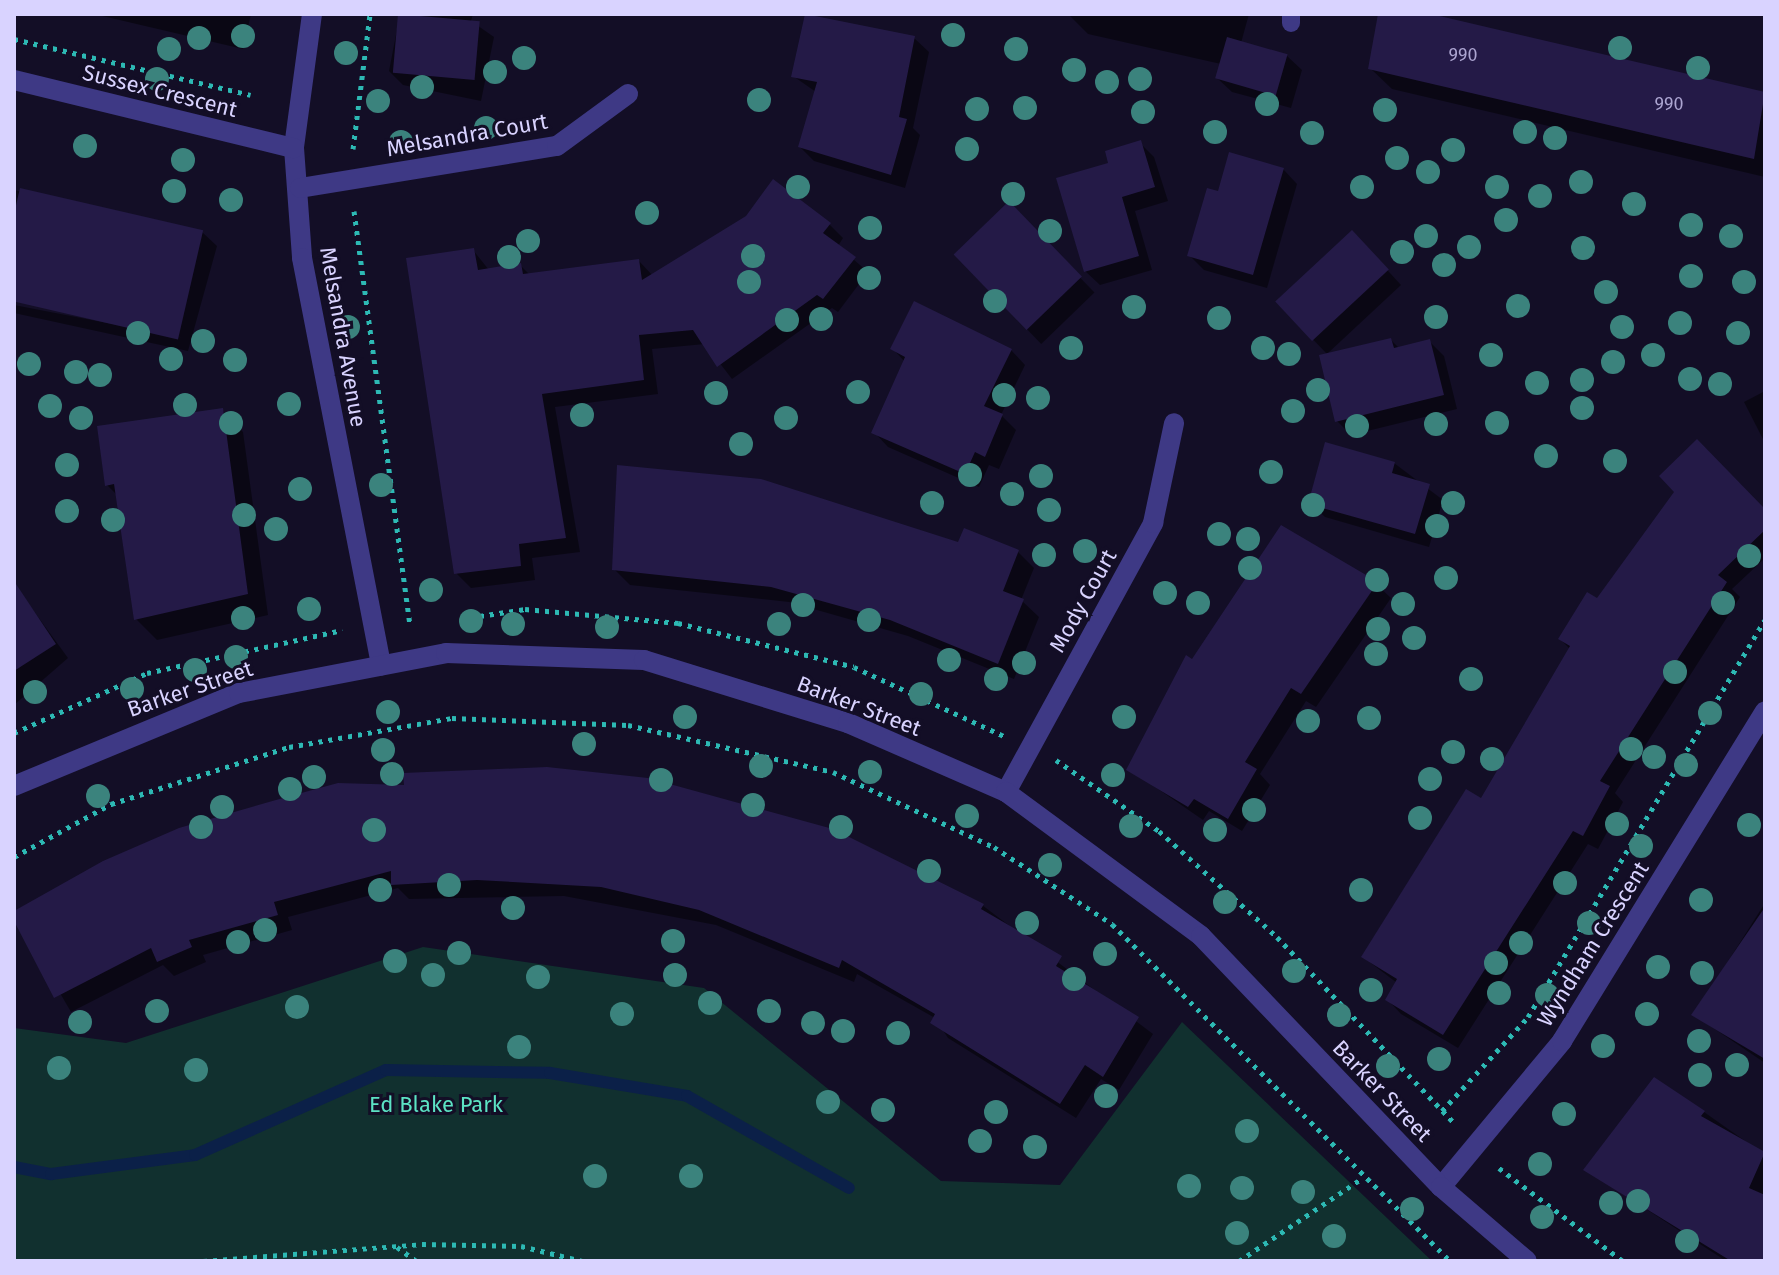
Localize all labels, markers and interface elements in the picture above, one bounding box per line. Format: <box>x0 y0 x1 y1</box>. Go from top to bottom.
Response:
house number: 990 <box>1449 44 1477 66</box>
street label: Sussex Crescent <box>80 59 240 123</box>
house number: 990 <box>1655 93 1683 115</box>
street label: Melsandra Court <box>384 108 550 162</box>
street label: Melsandra Avenue <box>314 245 372 429</box>
street label: Mody Court <box>1044 545 1122 657</box>
street label: Barker Street <box>124 655 256 723</box>
street label: Barker Street <box>793 670 925 742</box>
street label: Wyndham Crescent <box>1532 857 1654 1031</box>
street label: Barker Street <box>1327 1035 1437 1147</box>
park label: Ed Blake Park <box>369 1092 503 1118</box>

